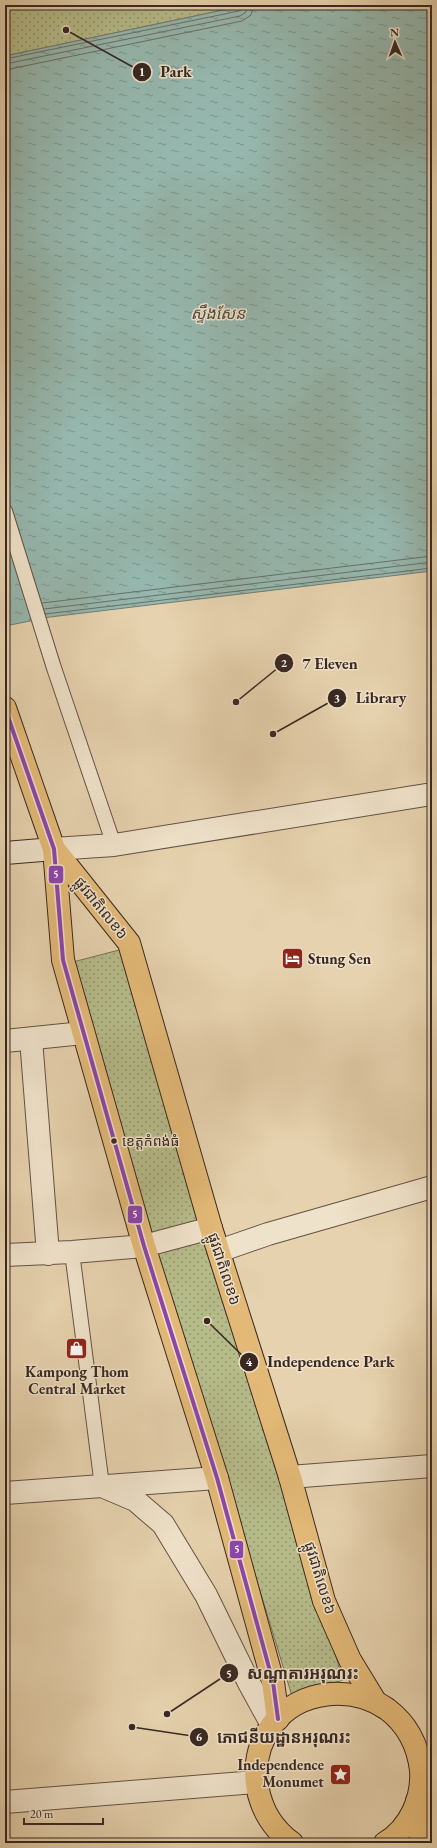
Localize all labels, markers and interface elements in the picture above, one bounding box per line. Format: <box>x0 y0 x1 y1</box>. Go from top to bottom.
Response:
north arrow <box>375 22 415 62</box>
text: N <box>390 25 399 39</box>
callout: Park <box>132 58 200 86</box>
text: Park <box>160 61 192 82</box>
text: 1 <box>139 64 145 80</box>
water label: ស្ទឹងសែន <box>191 303 246 324</box>
callout: 7 Eleven <box>274 649 366 677</box>
text: 7 Eleven <box>302 653 358 674</box>
text: 2 <box>281 655 288 671</box>
callout: Library <box>327 684 414 712</box>
text: Library <box>356 687 407 708</box>
text: 3 <box>334 690 340 706</box>
line badge: 5 <box>48 865 64 884</box>
text: 5 <box>53 867 59 881</box>
street label: ផ្លូវជាតិលេខ៦ <box>67 873 132 946</box>
hotel icon: Stung Sen <box>279 946 305 972</box>
place label: Stung Sen <box>308 949 372 968</box>
place label: ខេត្តកំពង់ធំ <box>122 1132 179 1150</box>
marker: ខេត្តកំពង់ធំ <box>109 1136 119 1146</box>
line badge: 5 <box>127 1205 143 1224</box>
text: 5 <box>132 1207 138 1221</box>
street label: ផ្លូវជាតិលេខ៦ <box>200 1230 245 1309</box>
shop icon: Kampong Thom Central Market <box>64 1336 90 1362</box>
callout: Independence Park <box>239 1348 403 1376</box>
text: Independence Park <box>267 1351 395 1372</box>
text: 4 <box>246 1354 253 1370</box>
place label: Kampong Thom Central Market <box>25 1362 129 1398</box>
street label: ផ្លូវជាតិលេខ៦ <box>296 1539 341 1618</box>
line badge: 5 <box>229 1540 244 1559</box>
text: 5 <box>234 1542 240 1556</box>
callout: សណ្ឋាគារអរុណរះ <box>219 1659 367 1687</box>
text: សណ្ឋាគារអរុណរះ <box>247 1663 359 1684</box>
text: 5 <box>226 1666 232 1682</box>
callout: ភោជនីយដ្ឋានអរុណរះ <box>189 1723 359 1751</box>
text: ភោជនីយដ្ឋានអរុណរះ <box>217 1727 351 1748</box>
text: 6 <box>196 1729 203 1745</box>
place label: Independence Monumet <box>238 1755 324 1791</box>
place icon: Independence Monumet <box>327 1761 353 1787</box>
scale bar <box>24 1800 103 1826</box>
text: 20 m <box>30 1806 54 1822</box>

